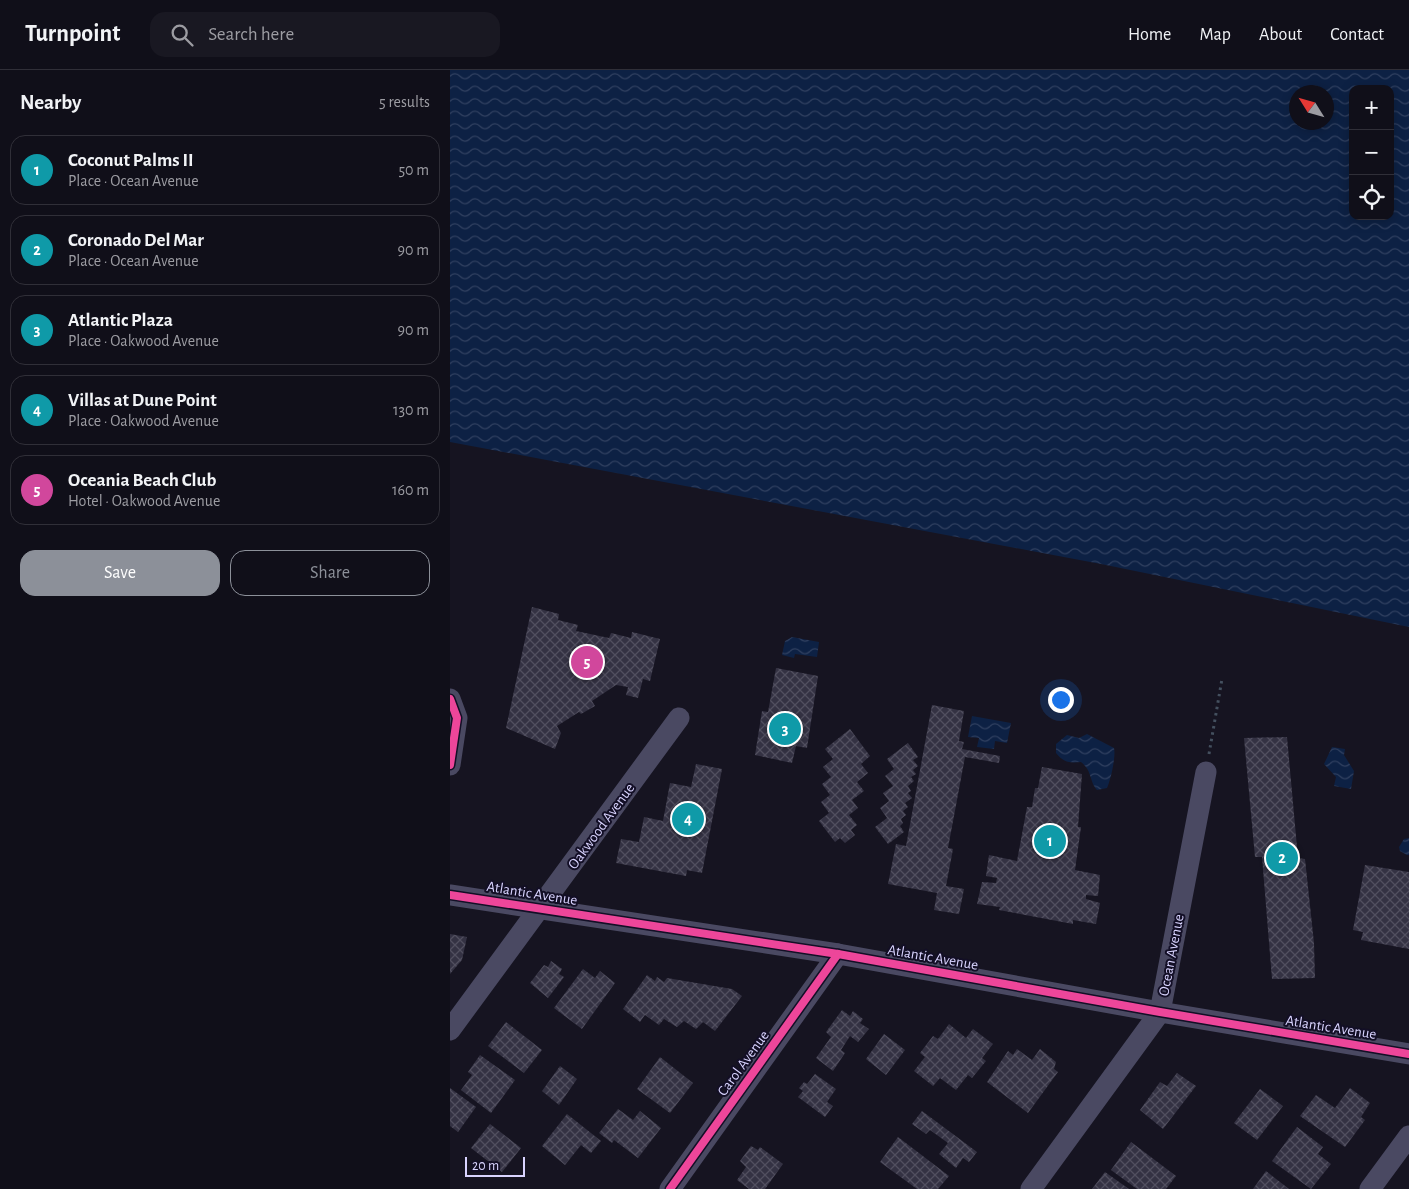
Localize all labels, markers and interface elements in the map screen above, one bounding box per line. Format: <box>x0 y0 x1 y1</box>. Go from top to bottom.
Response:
search box <box>150 12 500 57</box>
icon: search <box>168 21 196 49</box>
text: Turnpoint <box>25 22 120 46</box>
text: Search here <box>208 25 294 44</box>
text: Home <box>1128 26 1171 44</box>
text: Map <box>1199 26 1231 44</box>
text: About <box>1259 26 1302 44</box>
text: Contact <box>1330 26 1384 44</box>
north arrow <box>1289 85 1334 130</box>
map controls <box>1349 85 1394 220</box>
button: + <box>1349 85 1394 130</box>
text: Nearby <box>20 92 81 113</box>
text: 5 results <box>379 94 430 110</box>
button: − <box>1349 130 1394 175</box>
text: Coconut Palms II <box>68 151 194 170</box>
text: 1 <box>34 162 40 178</box>
text: 50 m <box>398 162 429 178</box>
text: Place · Ocean Avenue <box>68 173 199 189</box>
button: locate <box>1349 175 1394 220</box>
text: Coronado Del Mar <box>68 231 204 250</box>
text: 2 <box>33 242 41 258</box>
text: 90 m <box>398 242 429 258</box>
text: Place · Ocean Avenue <box>68 253 199 269</box>
text: Atlantic Plaza <box>68 311 173 330</box>
text: 3 <box>34 322 40 338</box>
text: 90 m <box>398 322 429 338</box>
text: Place · Oakwood Avenue <box>68 333 219 349</box>
text: Villas at Dune Point <box>68 391 217 410</box>
text: 4 <box>33 402 41 418</box>
text: 130 m <box>393 402 429 418</box>
text: Place · Oakwood Avenue <box>68 413 219 429</box>
text: Oceania Beach Club <box>68 471 216 490</box>
text: 5 <box>34 482 40 498</box>
text: 160 m <box>392 482 429 498</box>
text: Hotel · Oakwood Avenue <box>68 493 220 509</box>
button: Save <box>20 550 220 596</box>
button: Share <box>230 550 430 596</box>
pin: 5 <box>571 643 603 681</box>
your location <box>1048 687 1074 713</box>
pin: 3 <box>769 710 801 748</box>
street label: Oakwood Avenue <box>565 781 637 872</box>
pin: 4 <box>672 800 704 838</box>
pin: 1 <box>1034 822 1066 860</box>
pin: 2 <box>1266 839 1298 877</box>
street label: Atlantic Avenue <box>485 879 578 908</box>
street label: Ocean Avenue <box>1156 913 1187 997</box>
street label: Atlantic Avenue <box>886 942 979 973</box>
street label: Atlantic Avenue <box>1284 1013 1377 1042</box>
street label: Carol Avenue <box>715 1028 772 1099</box>
scale bar <box>465 1154 525 1177</box>
text: 20 m <box>472 1159 499 1173</box>

